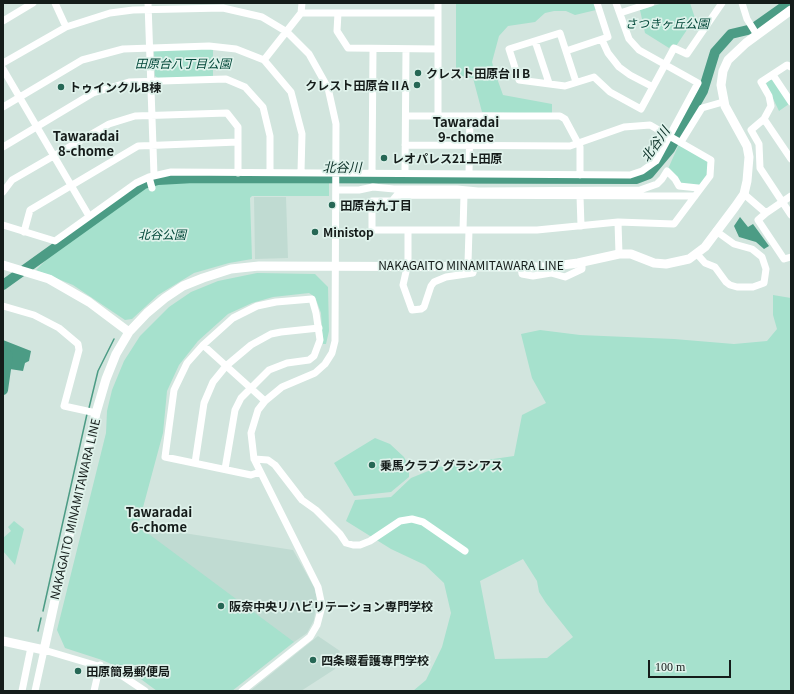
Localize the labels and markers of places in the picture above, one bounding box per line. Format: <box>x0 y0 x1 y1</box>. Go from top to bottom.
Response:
place label: クレスト田原台ⅡB <box>426 66 530 80</box>
marker: クレスト田原台ⅡB <box>413 68 423 78</box>
place label: クレスト田原台ⅡA <box>305 78 409 92</box>
place label: トゥインクルB棟 <box>69 80 161 94</box>
marker: クレスト田原台ⅡA <box>412 80 422 90</box>
marker: トゥインクルB棟 <box>56 82 66 92</box>
place label: レオパレス21上田原 <box>392 151 502 165</box>
marker: レオパレス21上田原 <box>379 153 389 163</box>
place label: 田原台九丁目 <box>340 198 412 212</box>
marker: 田原台九丁目 <box>327 200 337 210</box>
place label: Ministop <box>323 225 374 239</box>
marker: Ministop <box>310 227 320 237</box>
place label: 乗馬クラブ グラシアス <box>380 458 503 472</box>
marker: 乗馬クラブ グラシアス <box>367 460 377 470</box>
place label: 阪奈中央リハビリテーション専門学校 <box>229 599 433 613</box>
marker: 阪奈中央リハビリテーション専門学校 <box>216 601 226 611</box>
place label: 四条畷看護専門学校 <box>321 653 429 667</box>
marker: 四条畷看護専門学校 <box>308 655 318 665</box>
place label: 田原簡易郵便局 <box>86 664 170 678</box>
marker: 田原簡易郵便局 <box>73 666 83 676</box>

